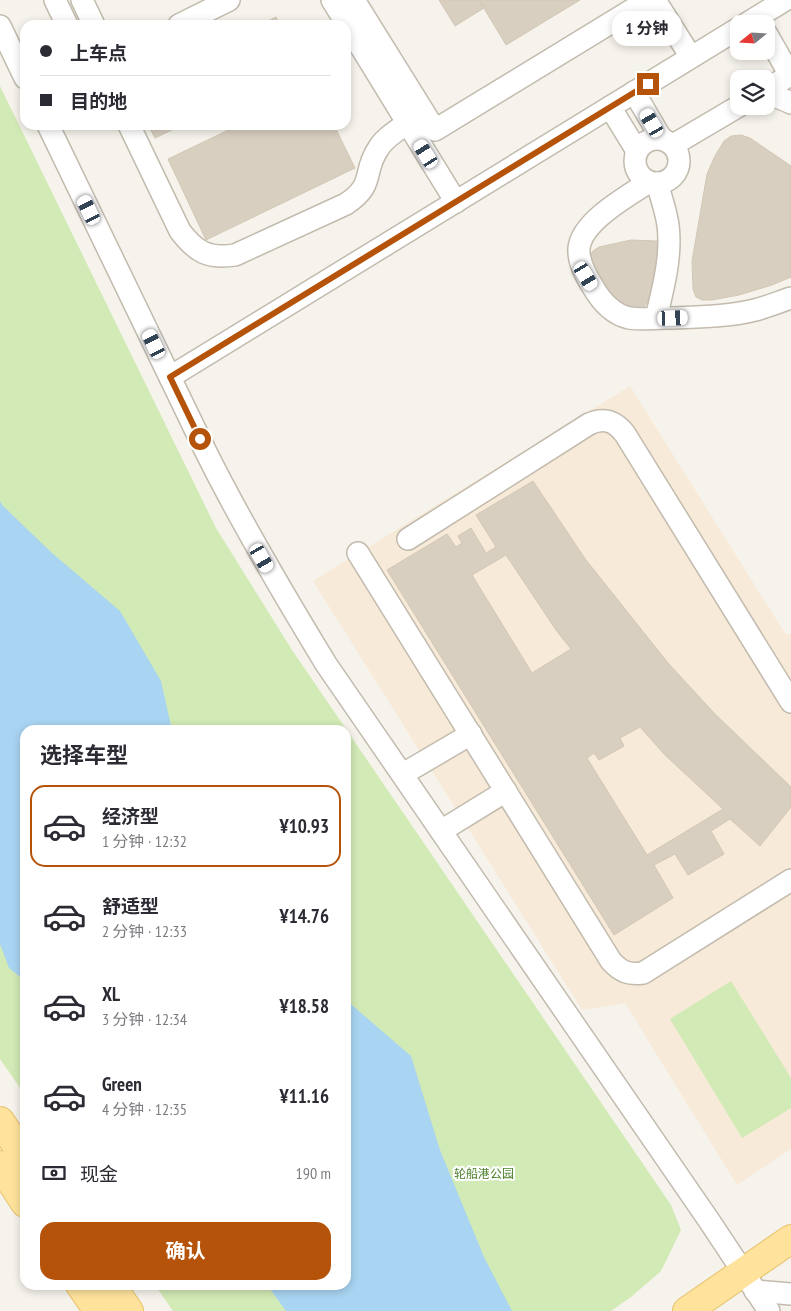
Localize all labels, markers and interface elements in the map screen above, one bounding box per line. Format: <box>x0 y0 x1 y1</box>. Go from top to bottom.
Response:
callout: 1 分钟 <box>613 12 683 46</box>
north arrow <box>730 15 775 60</box>
map controls <box>730 15 775 115</box>
text: 1 分钟 <box>626 18 668 38</box>
text: 上车点 <box>70 41 127 65</box>
button: layers <box>730 70 775 115</box>
route end <box>637 73 659 95</box>
text: 目的地 <box>70 89 127 113</box>
car <box>638 106 665 140</box>
car <box>411 137 440 171</box>
car <box>75 193 102 227</box>
car <box>571 259 600 293</box>
car <box>657 310 688 326</box>
car <box>140 327 167 361</box>
route start <box>189 428 211 450</box>
car <box>248 541 275 575</box>
text: 选择车型 <box>40 741 128 769</box>
icon: car <box>42 804 87 849</box>
text: 经济型 <box>102 804 159 828</box>
text: ¥10.93 <box>280 814 329 838</box>
text: 1 分钟 · 12:32 <box>102 831 187 851</box>
icon: car <box>42 894 87 939</box>
text: 舒适型 <box>102 894 159 918</box>
text: ¥14.76 <box>280 904 329 928</box>
text: 2 分钟 · 12:33 <box>102 921 187 941</box>
text: XL <box>102 982 120 1006</box>
icon: car <box>42 984 87 1029</box>
text: ¥18.58 <box>280 994 329 1018</box>
text: 3 分钟 · 12:34 <box>102 1009 187 1029</box>
text: Green <box>102 1072 142 1096</box>
icon: car <box>42 1074 87 1119</box>
text: ¥11.16 <box>280 1084 329 1108</box>
text: 4 分钟 · 12:35 <box>102 1099 187 1119</box>
icon: cash <box>40 1159 68 1187</box>
text: 现金 <box>80 1162 118 1186</box>
text: 190 m <box>296 1163 331 1183</box>
park label: 轮船港公园 <box>454 1166 514 1181</box>
button: 确认 <box>40 1222 331 1280</box>

